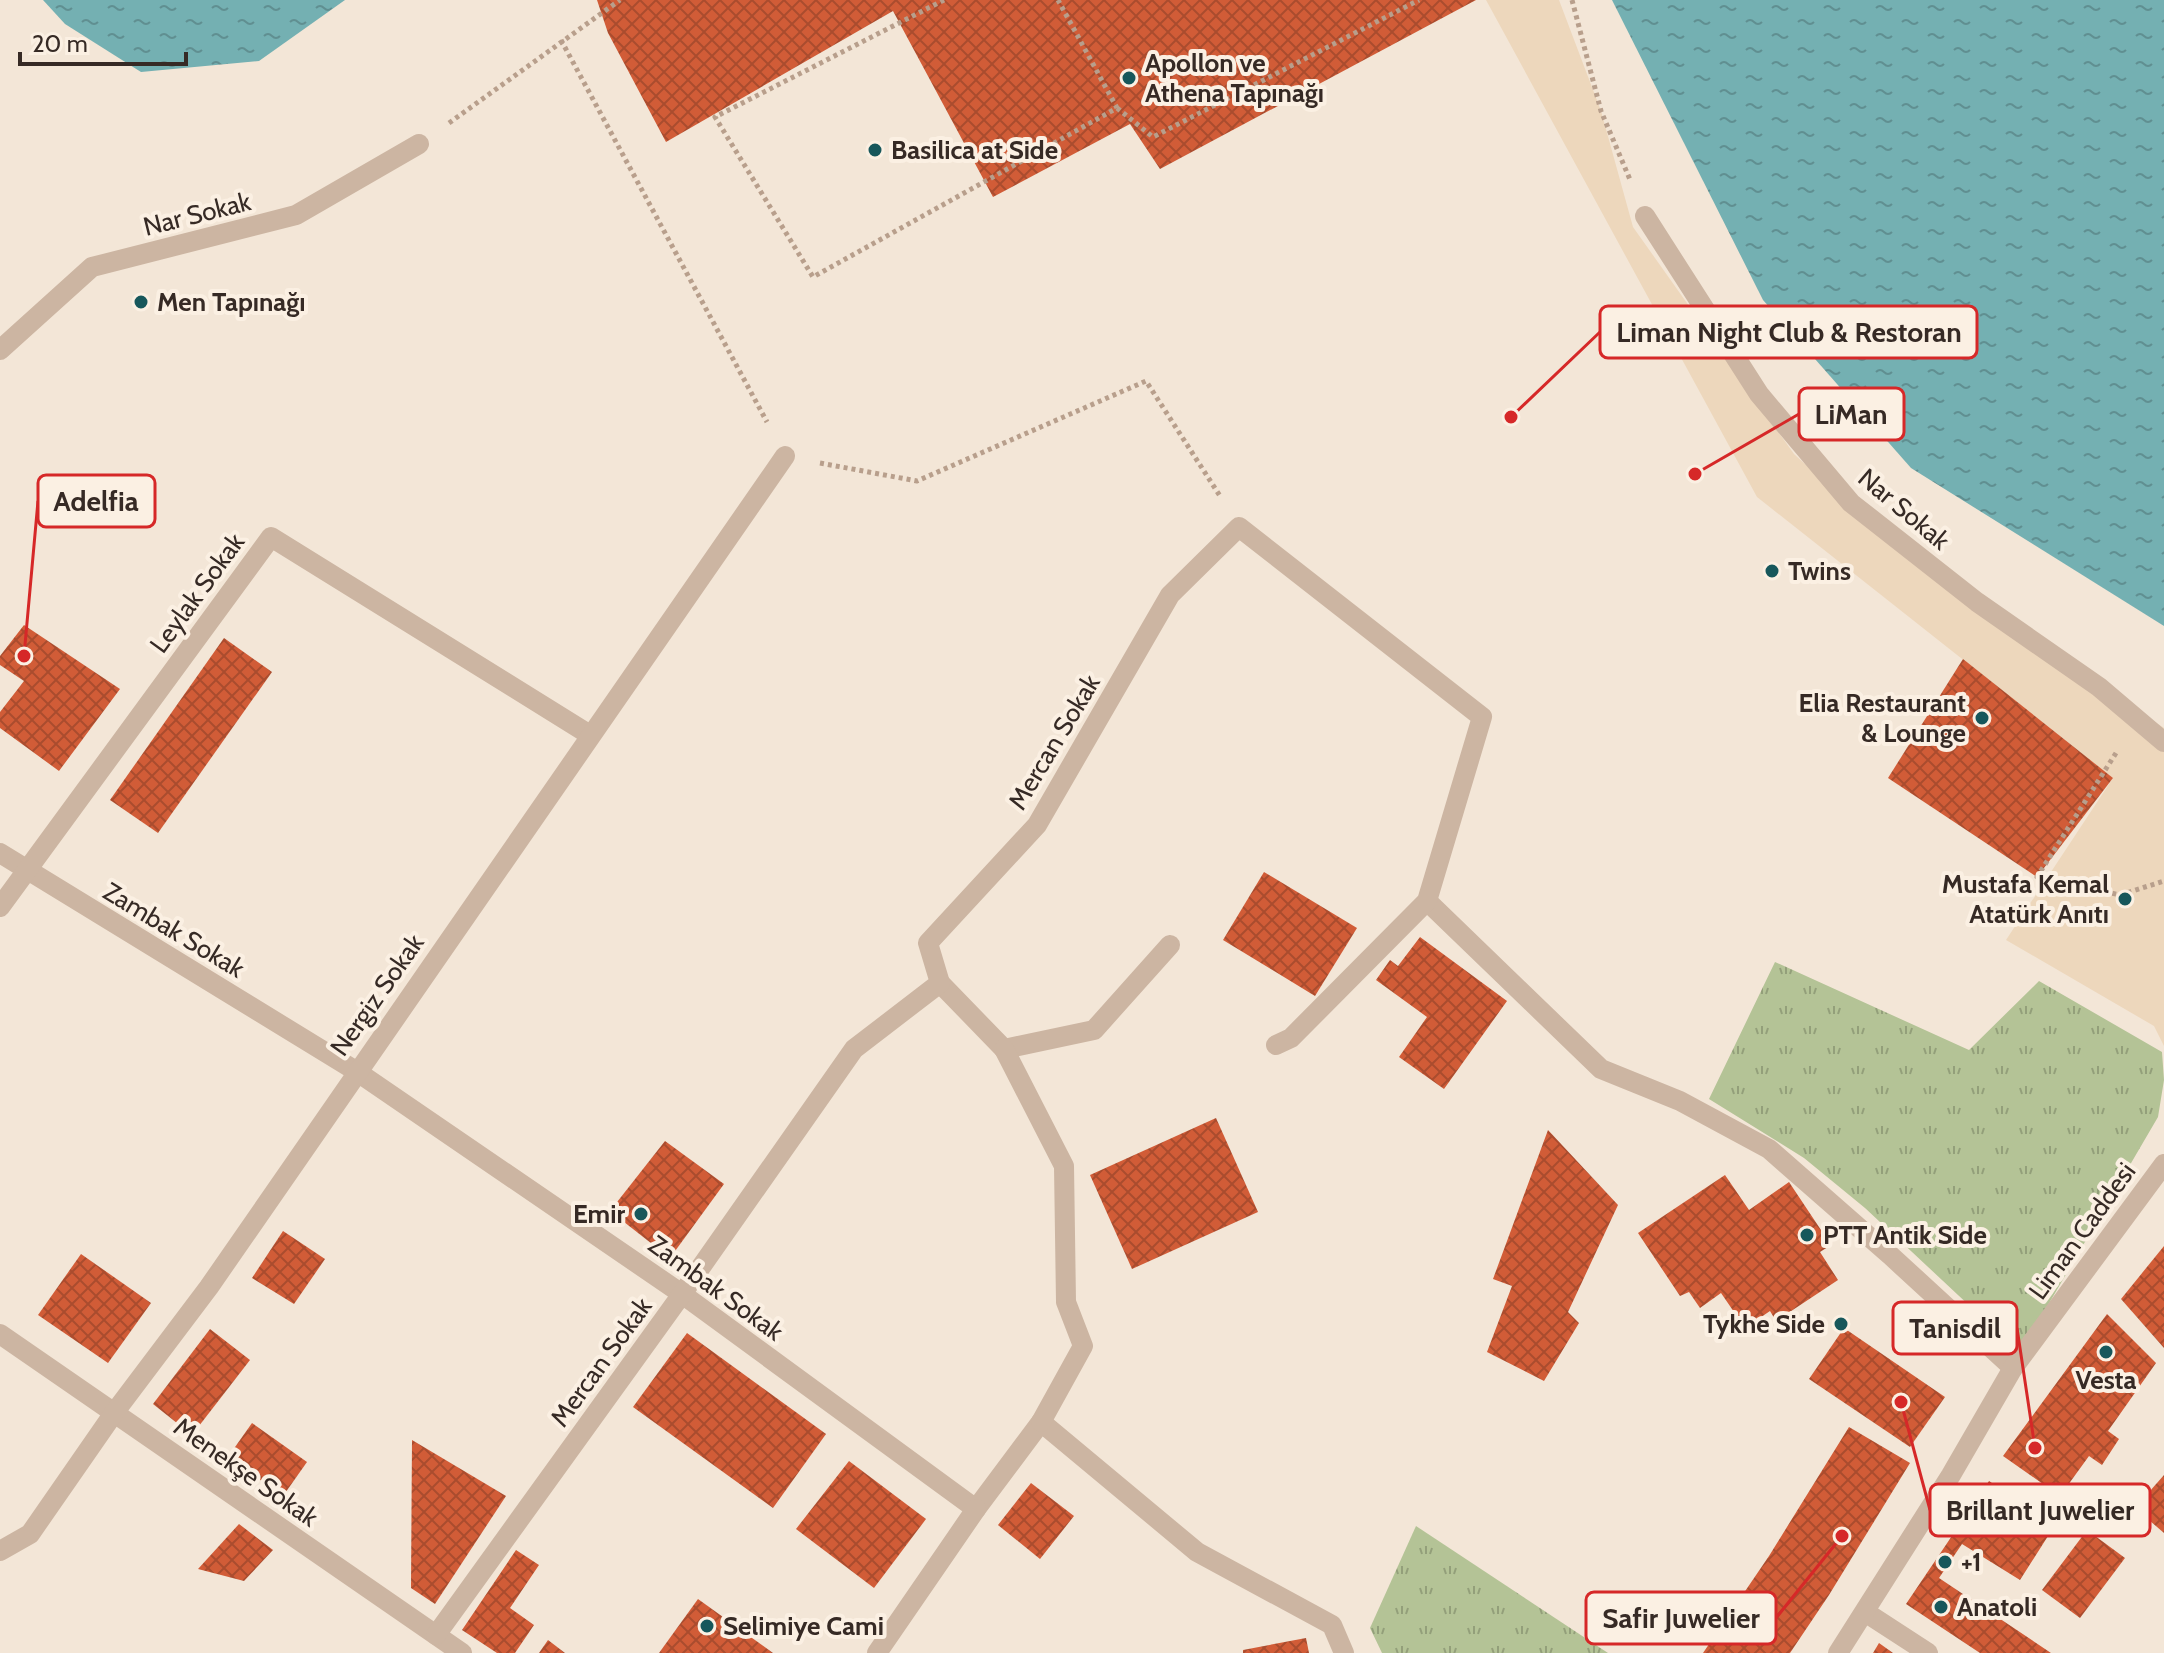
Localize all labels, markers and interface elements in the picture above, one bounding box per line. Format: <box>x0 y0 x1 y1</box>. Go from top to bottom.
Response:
scale bar <box>20 16 186 66</box>
text: 20 m <box>32 29 88 58</box>
place label: Apollon ve Athena Tapınağı <box>1145 47 1324 109</box>
marker: Apollon ve Athena Tapınağı <box>1120 69 1138 87</box>
place label: Basilica at Side <box>891 134 1058 166</box>
marker: Basilica at Side <box>866 141 884 159</box>
street label: Nar Sokak <box>140 185 254 243</box>
place label: Men Tapınağı <box>157 286 306 318</box>
marker: Men Tapınağı <box>132 293 150 311</box>
callout: Liman Night Club & Restoran <box>1600 306 1977 358</box>
text: Liman Night Club & Restoran <box>1616 315 1962 349</box>
callout: LiMan <box>1799 388 1904 440</box>
text: LiMan <box>1815 397 1887 431</box>
street label: Nar Sokak <box>1852 461 1957 557</box>
callout: Adelfia <box>38 475 155 527</box>
text: Adelfia <box>53 484 139 518</box>
street label: Leylak Sokak <box>143 527 251 659</box>
place label: Twins <box>1788 555 1851 587</box>
marker: Twins <box>1763 562 1781 580</box>
street label: Mercan Sokak <box>1001 668 1107 815</box>
place label: Elia Restaurant & Lounge <box>1799 687 1966 749</box>
marker: Elia Restaurant & Lounge <box>1973 709 1991 727</box>
place label: Mustafa Kemal Atatürk Anıtı <box>1942 868 2109 930</box>
street label: Zambak Sokak <box>98 875 251 985</box>
marker: Mustafa Kemal Atatürk Anıtı <box>2116 890 2134 908</box>
street label: Nergiz Sokak <box>323 928 431 1062</box>
street label: Liman Caddesi <box>2022 1156 2142 1306</box>
place label: Emir <box>573 1198 625 1230</box>
marker: Emir <box>632 1205 650 1223</box>
place label: PTT Antik Side <box>1823 1219 1987 1251</box>
marker: PTT Antik Side <box>1798 1226 1816 1244</box>
street label: Zambak Sokak <box>642 1228 790 1348</box>
street label: Mercan Sokak <box>543 1291 659 1433</box>
callout: Tanisdil <box>1893 1302 2017 1354</box>
place label: Tykhe Side <box>1703 1308 1825 1340</box>
text: Tanisdil <box>1909 1311 2001 1345</box>
marker: Tykhe Side <box>1832 1315 1850 1333</box>
marker: Vesta <box>2097 1343 2115 1361</box>
place label: Vesta <box>2075 1364 2137 1396</box>
street label: Menekşe Sokak <box>168 1411 325 1534</box>
callout: Brillant Juwelier <box>1930 1484 2150 1536</box>
text: Brillant Juwelier <box>1946 1493 2135 1527</box>
place label: +1 <box>1961 1546 1982 1578</box>
marker: +1 <box>1936 1553 1954 1571</box>
place label: Anatoli <box>1957 1591 2037 1623</box>
callout: Safir Juwelier <box>1586 1592 1776 1644</box>
marker: Anatoli <box>1932 1598 1950 1616</box>
text: Safir Juwelier <box>1602 1601 1760 1635</box>
place label: Selimiye Cami <box>723 1610 884 1642</box>
marker: Selimiye Cami <box>698 1617 716 1635</box>

